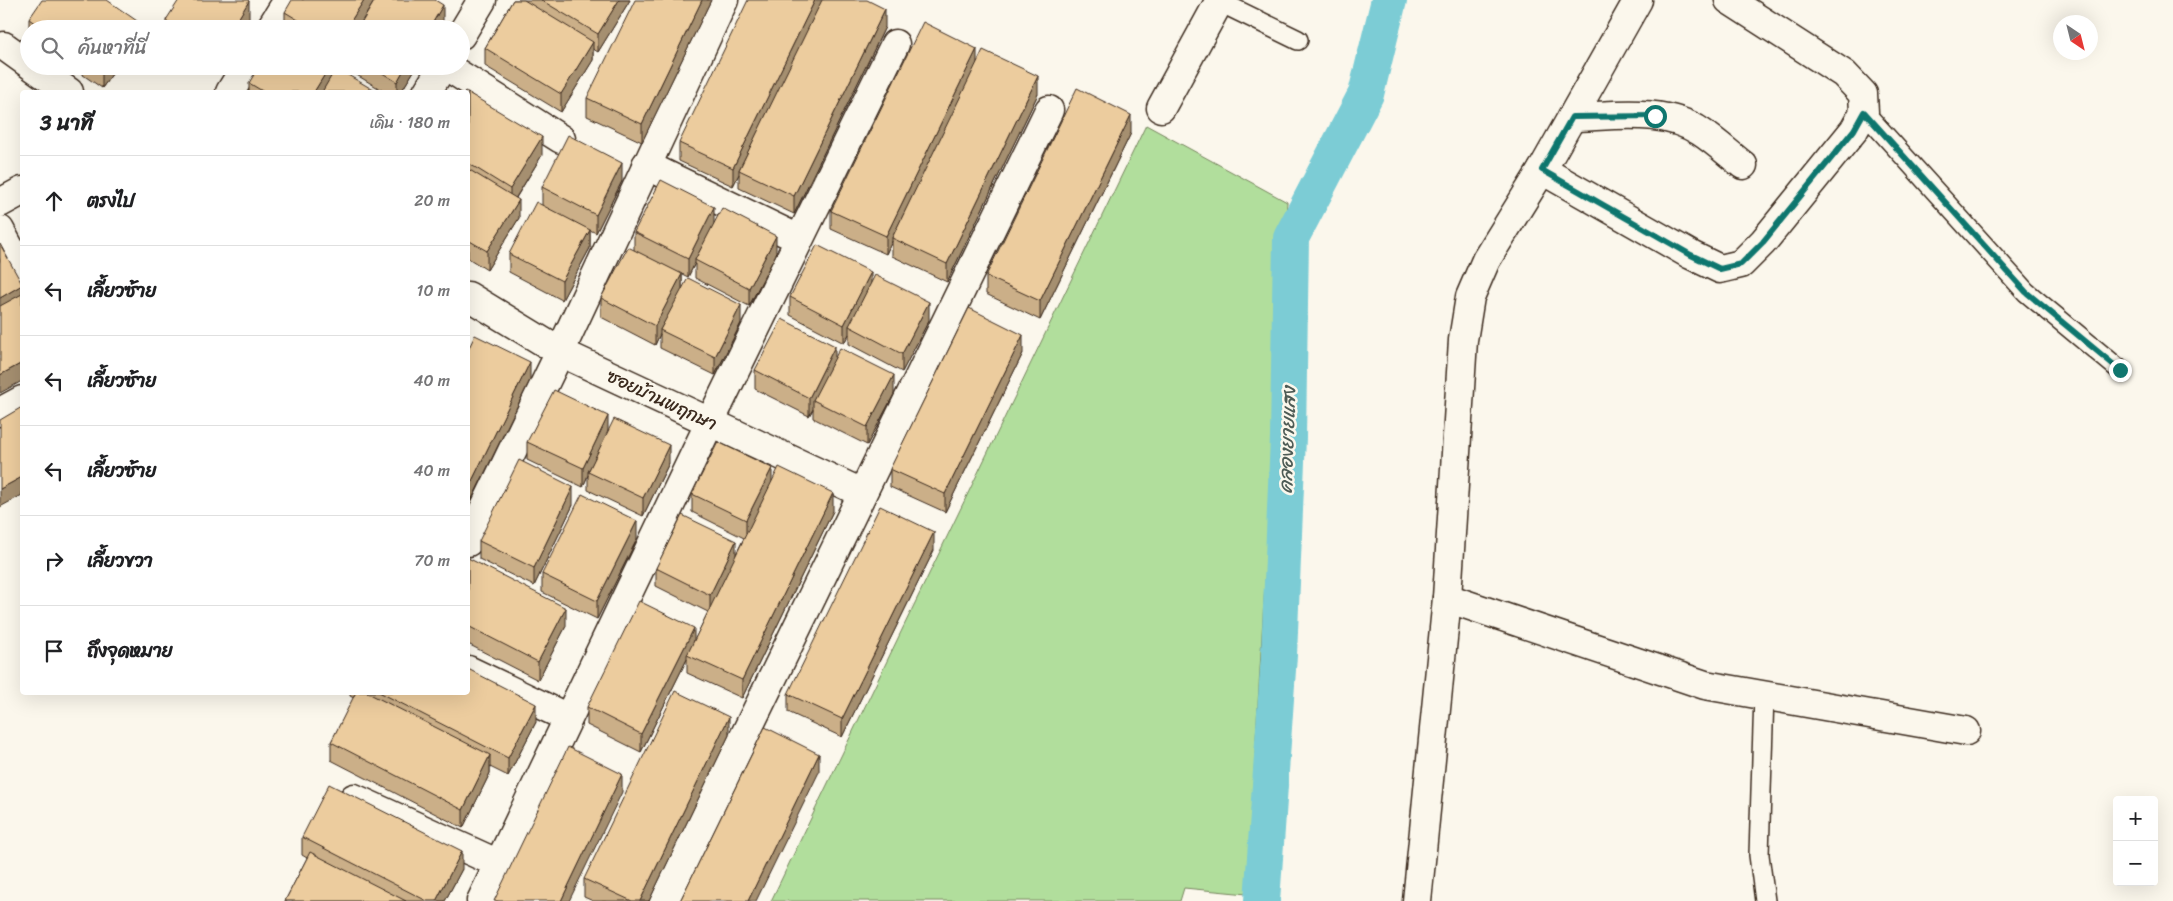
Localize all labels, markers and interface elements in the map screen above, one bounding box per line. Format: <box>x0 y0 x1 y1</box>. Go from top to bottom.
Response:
north arrow <box>2053 15 2098 60</box>
search box <box>20 20 470 75</box>
text: ค้นหาที่นี่ <box>78 31 147 64</box>
icon: search <box>38 34 66 62</box>
text: 3 นาที <box>40 104 93 142</box>
route start <box>1644 105 1667 128</box>
text: เดิน · 180 m <box>370 108 450 137</box>
text: ตรงไป <box>87 184 135 217</box>
text: 20 m <box>414 186 450 215</box>
icon: ahead <box>40 187 68 215</box>
text: เลี้ยวซ้าย <box>87 274 156 307</box>
text: 10 m <box>417 276 450 305</box>
icon: left <box>40 277 68 305</box>
route end <box>2109 359 2132 382</box>
street label: ซอยบ้านพฤกษา <box>601 360 723 440</box>
text: เลี้ยวซ้าย <box>87 364 156 397</box>
text: 40 m <box>413 366 450 395</box>
icon: left <box>40 367 68 395</box>
water label: คลองยายแสง <box>1269 384 1305 494</box>
text: เลี้ยวซ้าย <box>87 454 156 487</box>
text: 40 m <box>413 456 450 485</box>
icon: left <box>40 457 68 485</box>
text: เลี้ยวขวา <box>87 544 153 577</box>
text: 70 m <box>414 546 450 575</box>
icon: right <box>40 547 68 575</box>
text: ถึงจุดหมาย <box>87 634 173 667</box>
icon: arrive <box>40 637 68 665</box>
map controls <box>2113 796 2158 886</box>
button: + <box>2113 796 2158 841</box>
button: − <box>2113 841 2158 886</box>

